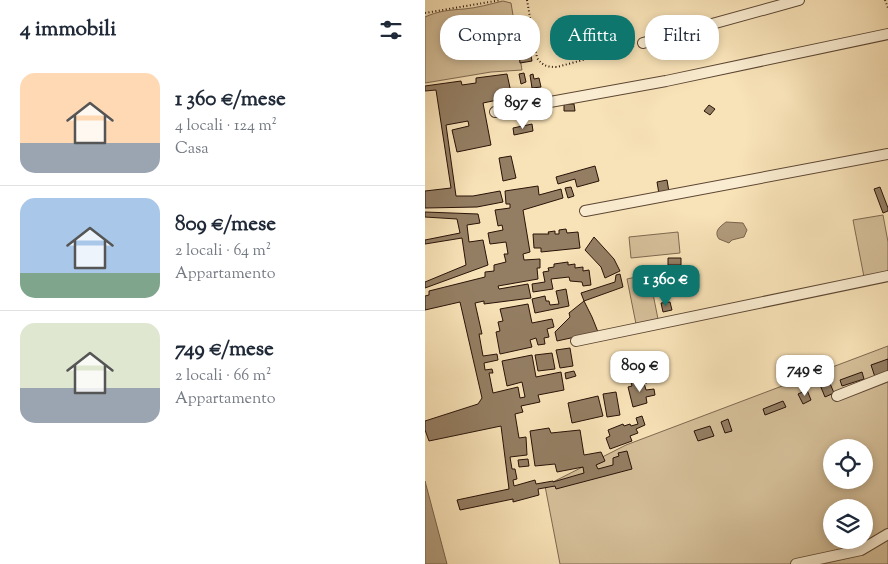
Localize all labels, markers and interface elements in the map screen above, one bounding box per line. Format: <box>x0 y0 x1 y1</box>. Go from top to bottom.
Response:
text: 4 immobili <box>20 15 116 45</box>
chip: Compra <box>440 15 540 60</box>
chip: Affitta <box>550 15 635 60</box>
chip: Filtri <box>645 15 719 60</box>
icon: filters <box>377 16 405 44</box>
text: 1 360 €/mese <box>175 85 286 115</box>
pin: 897 € <box>488 88 558 130</box>
text: 897 € <box>504 92 542 115</box>
icon: home <box>60 93 120 153</box>
text: 4 locali · 124 m² <box>175 115 277 138</box>
text: Casa <box>175 138 209 161</box>
text: 809 €/mese <box>175 210 276 240</box>
icon: home <box>60 218 120 278</box>
text: 2 locali · 64 m² <box>175 240 271 263</box>
text: Appartamento <box>175 263 275 286</box>
pin: 1 360 € <box>620 264 712 307</box>
text: 1 360 € <box>644 269 688 292</box>
text: 749 €/mese <box>175 335 274 365</box>
icon: home <box>60 343 120 403</box>
pin: 809 € <box>605 350 675 393</box>
pin: 749 € <box>770 354 840 397</box>
text: 809 € <box>621 355 659 378</box>
text: 749 € <box>787 359 823 382</box>
text: 2 locali · 66 m² <box>175 365 271 388</box>
text: Appartamento <box>175 388 275 411</box>
map controls <box>823 439 873 549</box>
button: locate <box>823 439 873 489</box>
button: layers <box>823 499 873 549</box>

